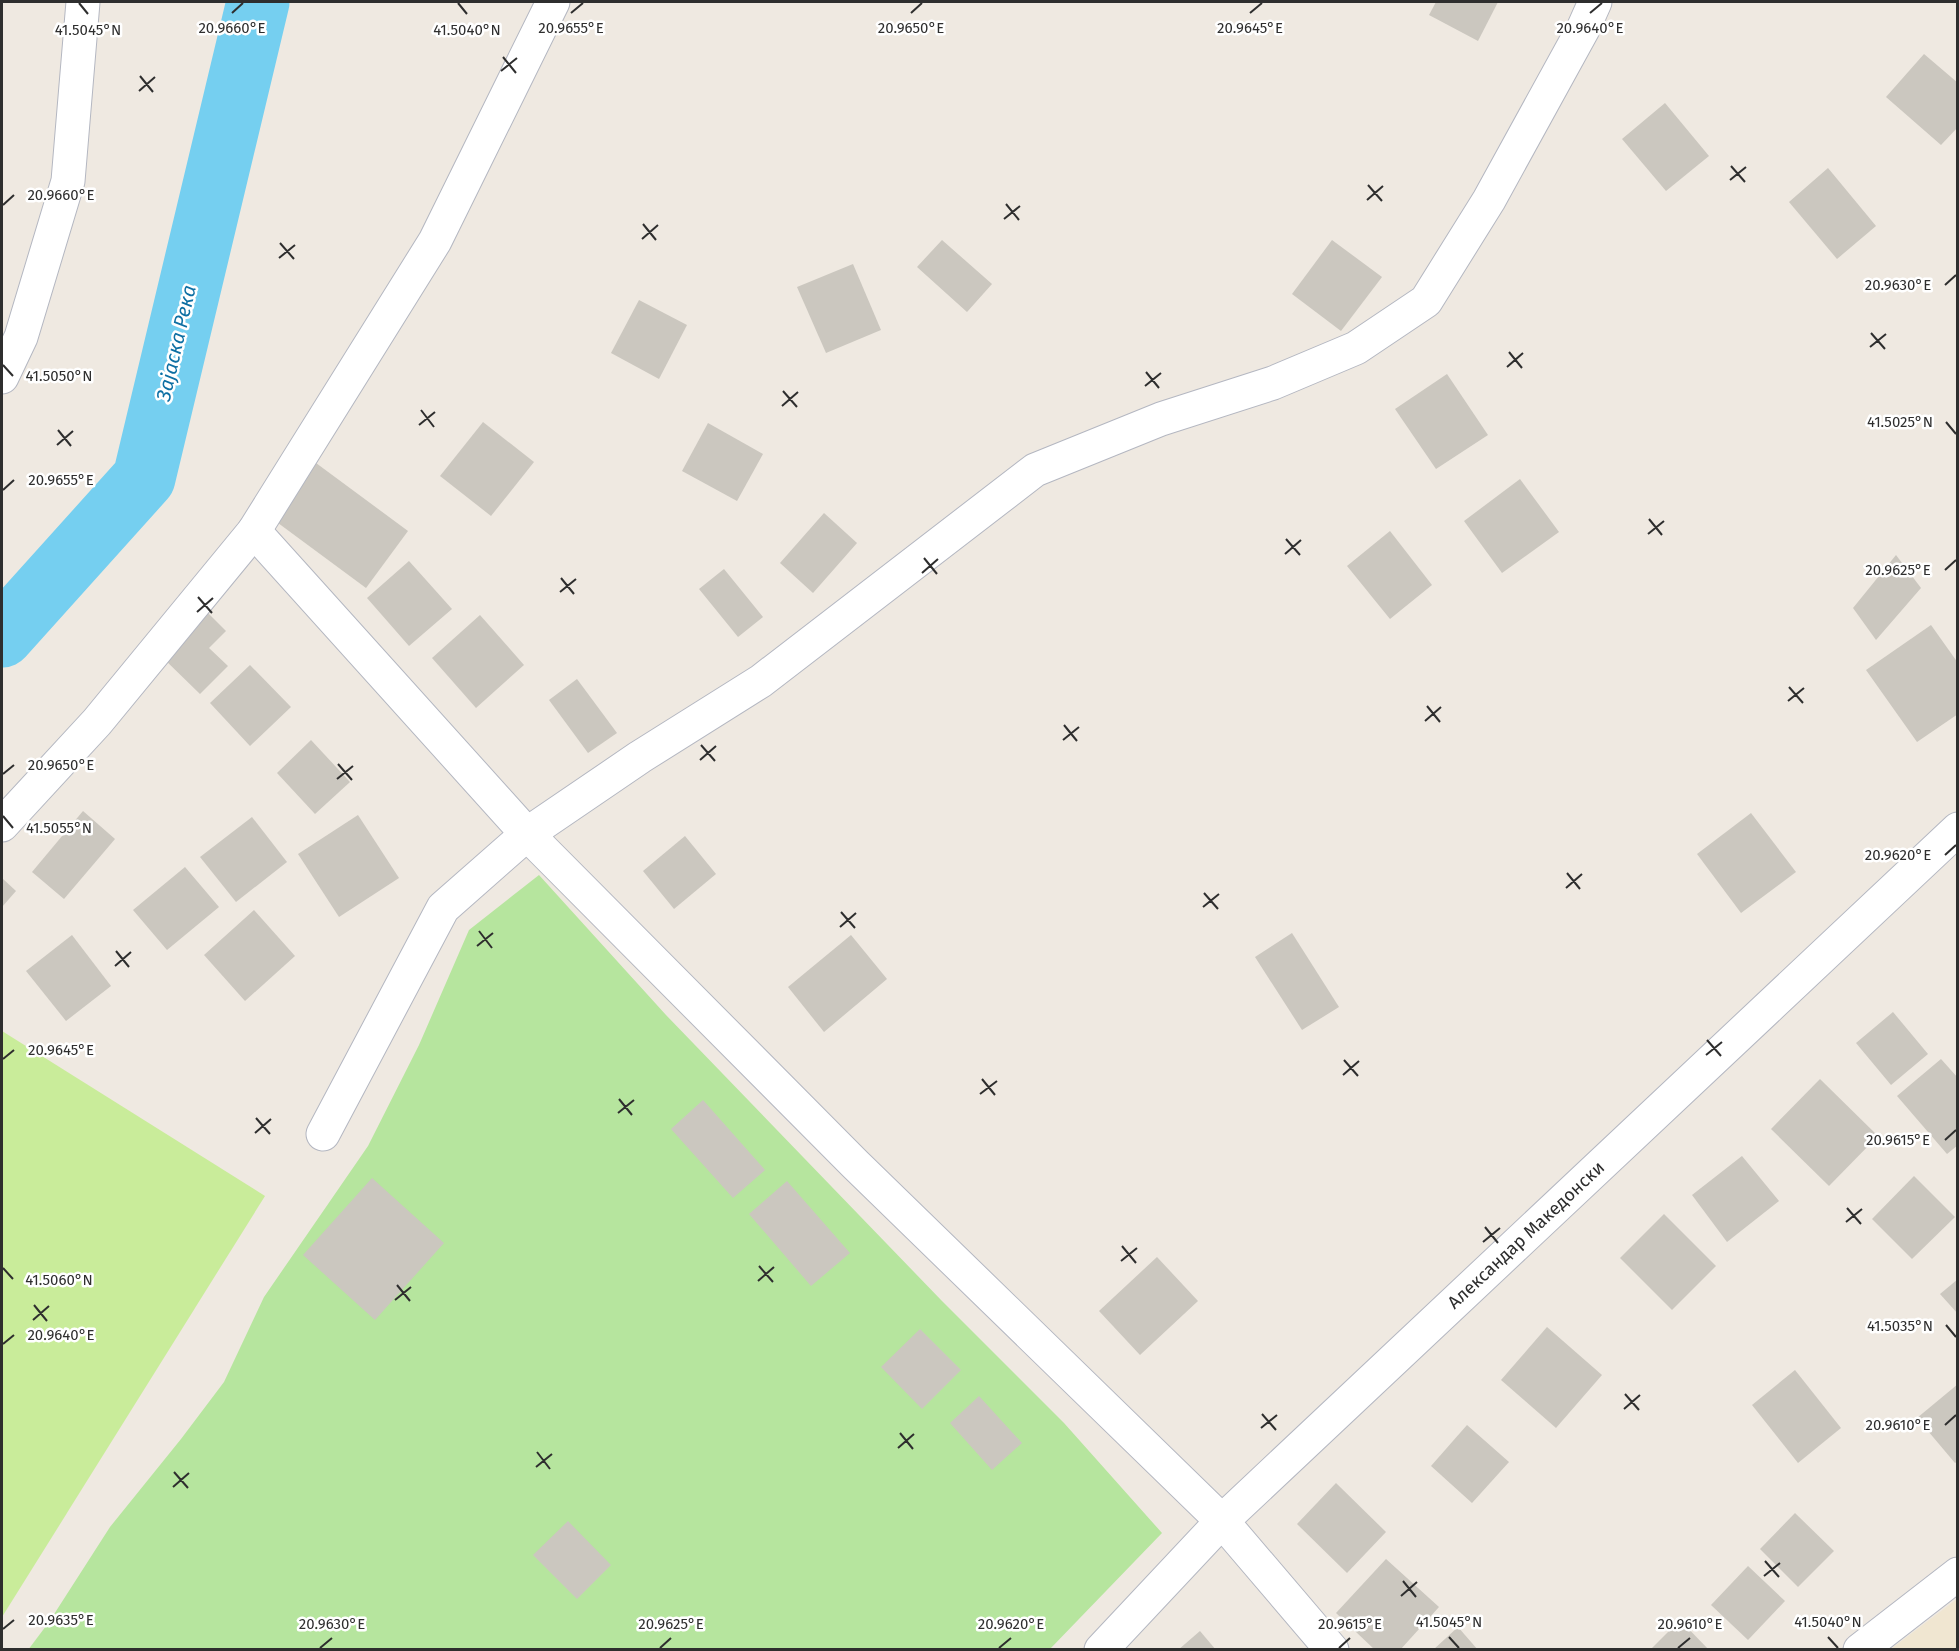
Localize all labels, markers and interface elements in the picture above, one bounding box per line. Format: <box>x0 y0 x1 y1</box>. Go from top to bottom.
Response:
text: 20.9660°E <box>198 19 266 37</box>
text: 20.9655°E <box>538 19 604 37</box>
text: 20.9650°E <box>878 19 944 37</box>
text: 20.9645°E <box>1217 19 1283 37</box>
text: 20.9640°E <box>1556 19 1624 37</box>
text: 41.5045°N <box>55 21 121 39</box>
text: 41.5040°N <box>433 21 501 39</box>
text: 20.9660°E <box>27 186 95 204</box>
text: 20.9630°E <box>1865 276 1931 294</box>
water label: Зајаска Река <box>151 283 201 404</box>
text: 41.5050°N <box>25 367 93 385</box>
text: 41.5025°N <box>1867 413 1933 431</box>
text: 20.9655°E <box>28 471 94 489</box>
text: 20.9625°E <box>1865 561 1931 579</box>
text: 20.9650°E <box>28 756 94 774</box>
text: 41.5055°N <box>26 819 92 837</box>
text: 20.9620°E <box>1865 846 1931 864</box>
text: 20.9645°E <box>28 1041 94 1059</box>
text: 20.9615°E <box>1866 1131 1930 1149</box>
street label: Александар Македонски <box>1443 1157 1609 1313</box>
text: 41.5060°N <box>25 1271 93 1289</box>
text: 41.5035°N <box>1867 1317 1933 1335</box>
text: 20.9640°E <box>27 1326 95 1344</box>
text: 20.9610°E <box>1866 1416 1930 1434</box>
text: 20.9635°E <box>28 1611 94 1629</box>
text: 41.5045°N <box>1416 1613 1482 1631</box>
text: 41.5040°N <box>1794 1613 1862 1631</box>
text: 20.9630°E <box>299 1615 365 1633</box>
text: 20.9625°E <box>638 1615 704 1633</box>
text: 20.9620°E <box>978 1615 1044 1633</box>
text: 20.9615°E <box>1318 1615 1382 1633</box>
text: 20.9610°E <box>1658 1615 1722 1633</box>

